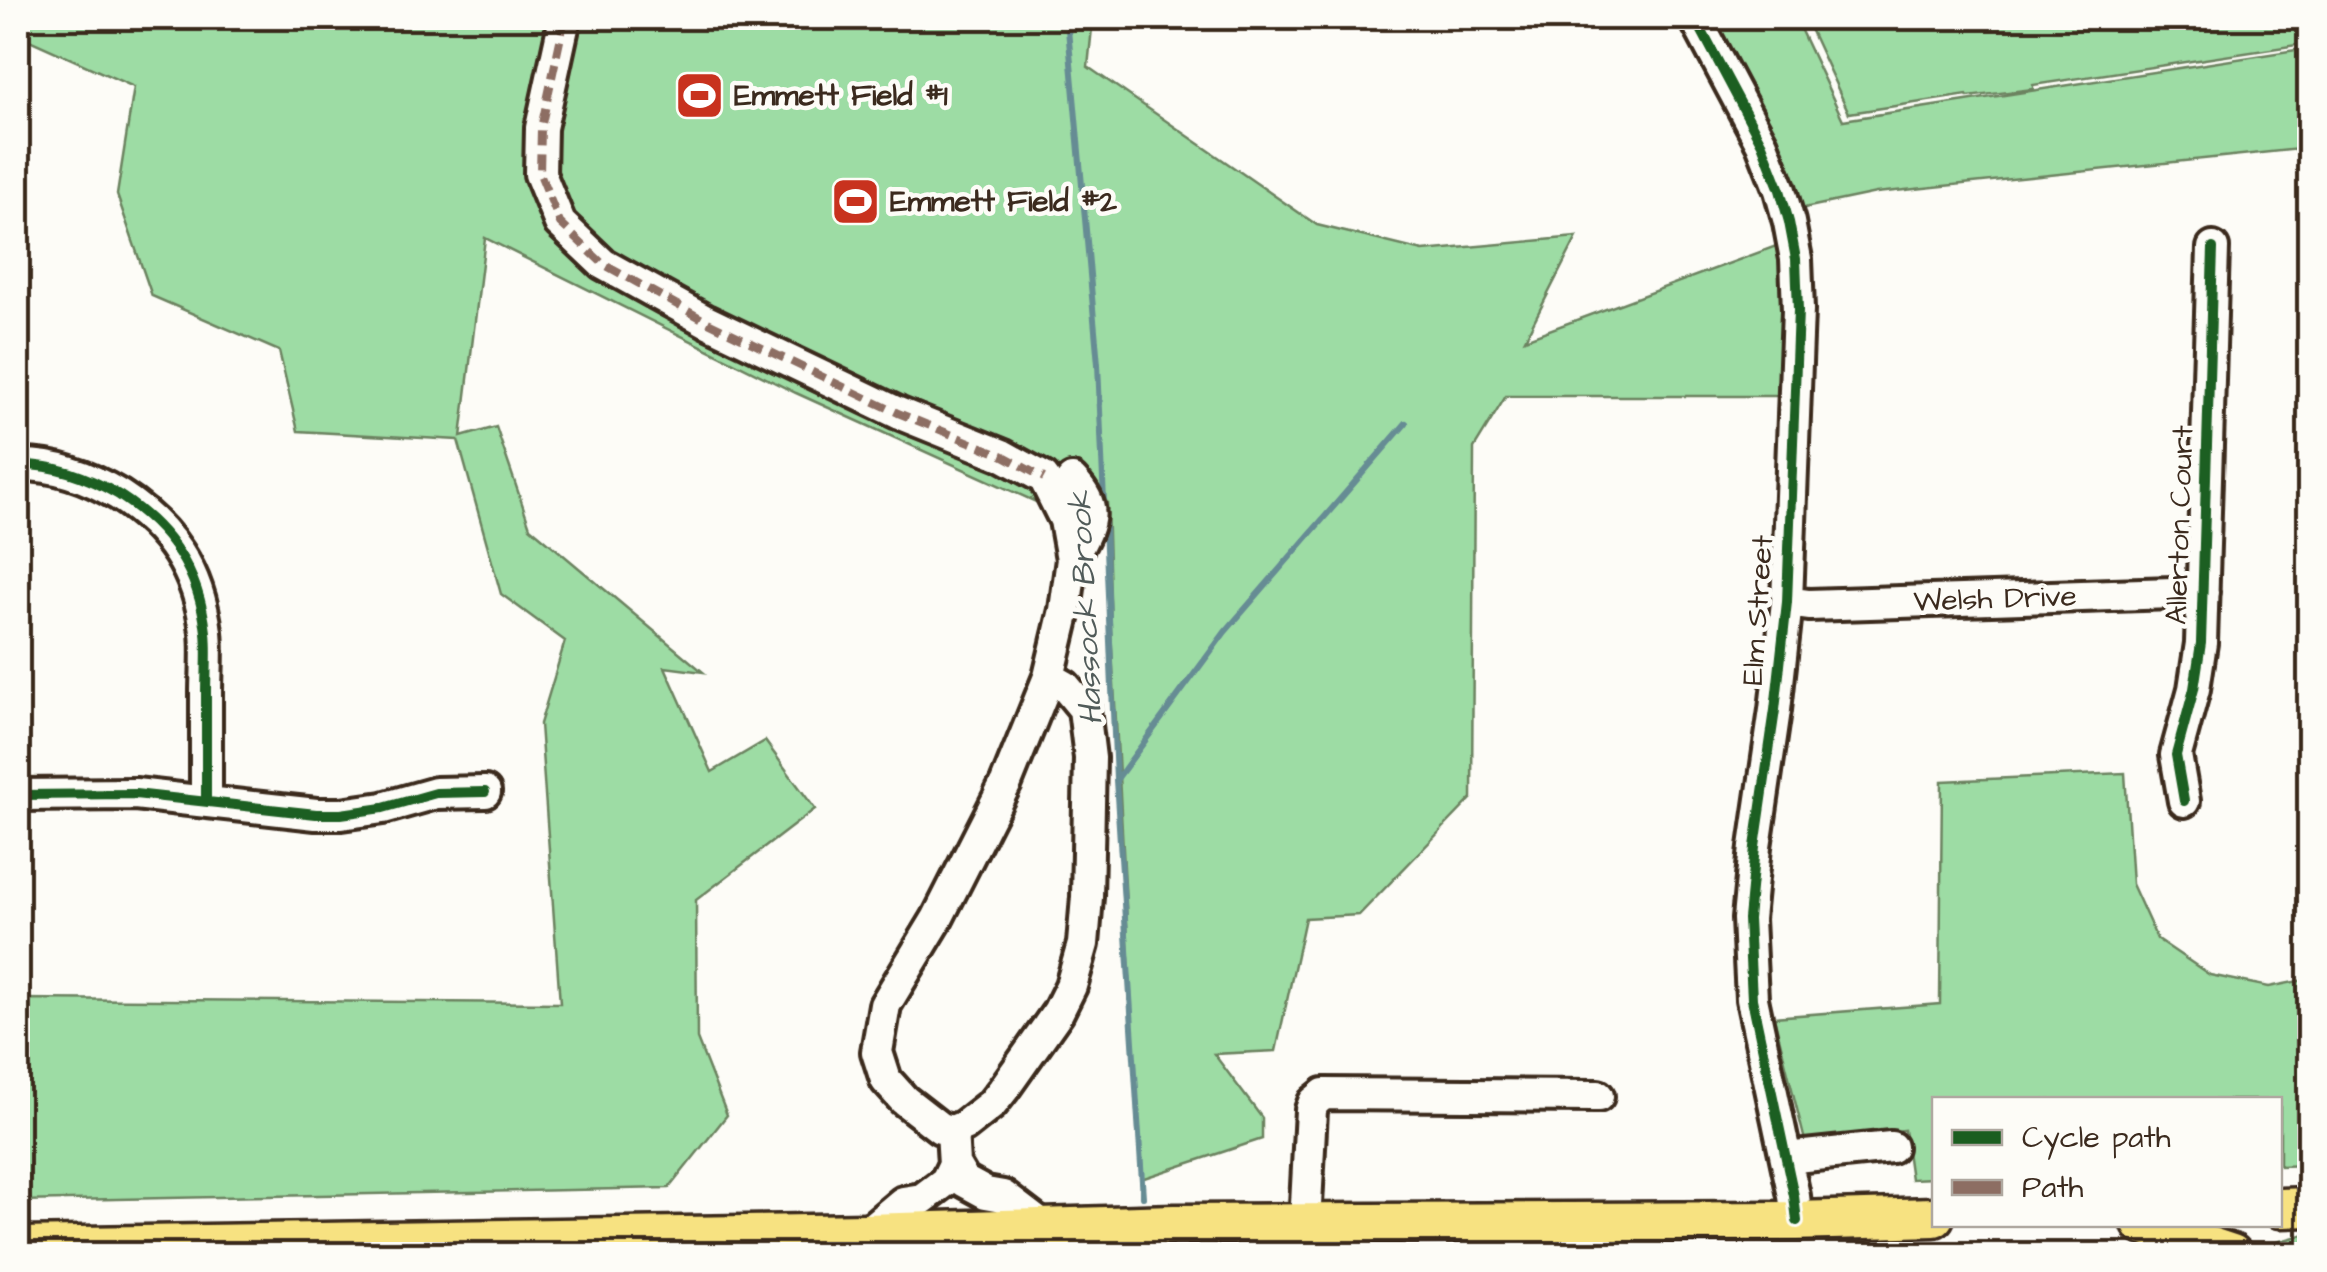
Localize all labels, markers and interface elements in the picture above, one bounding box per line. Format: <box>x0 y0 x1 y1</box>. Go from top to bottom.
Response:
sports icon: Emmett Field #1 <box>673 70 725 122</box>
place label: Emmett Field #1 <box>734 75 948 117</box>
sports icon: Emmett Field #2 <box>829 176 881 228</box>
place label: Emmett Field #2 <box>890 181 1118 223</box>
street label: Allerton Court <box>2156 425 2204 625</box>
water label: Hassock Brook <box>1057 488 1115 726</box>
street label: Elm Street <box>1732 534 1784 686</box>
street label: Welsh Drive <box>1913 575 2077 623</box>
legend <box>1932 1097 2282 1227</box>
text: Cycle path <box>2022 1117 2171 1160</box>
text: Path <box>2022 1167 2084 1209</box>

